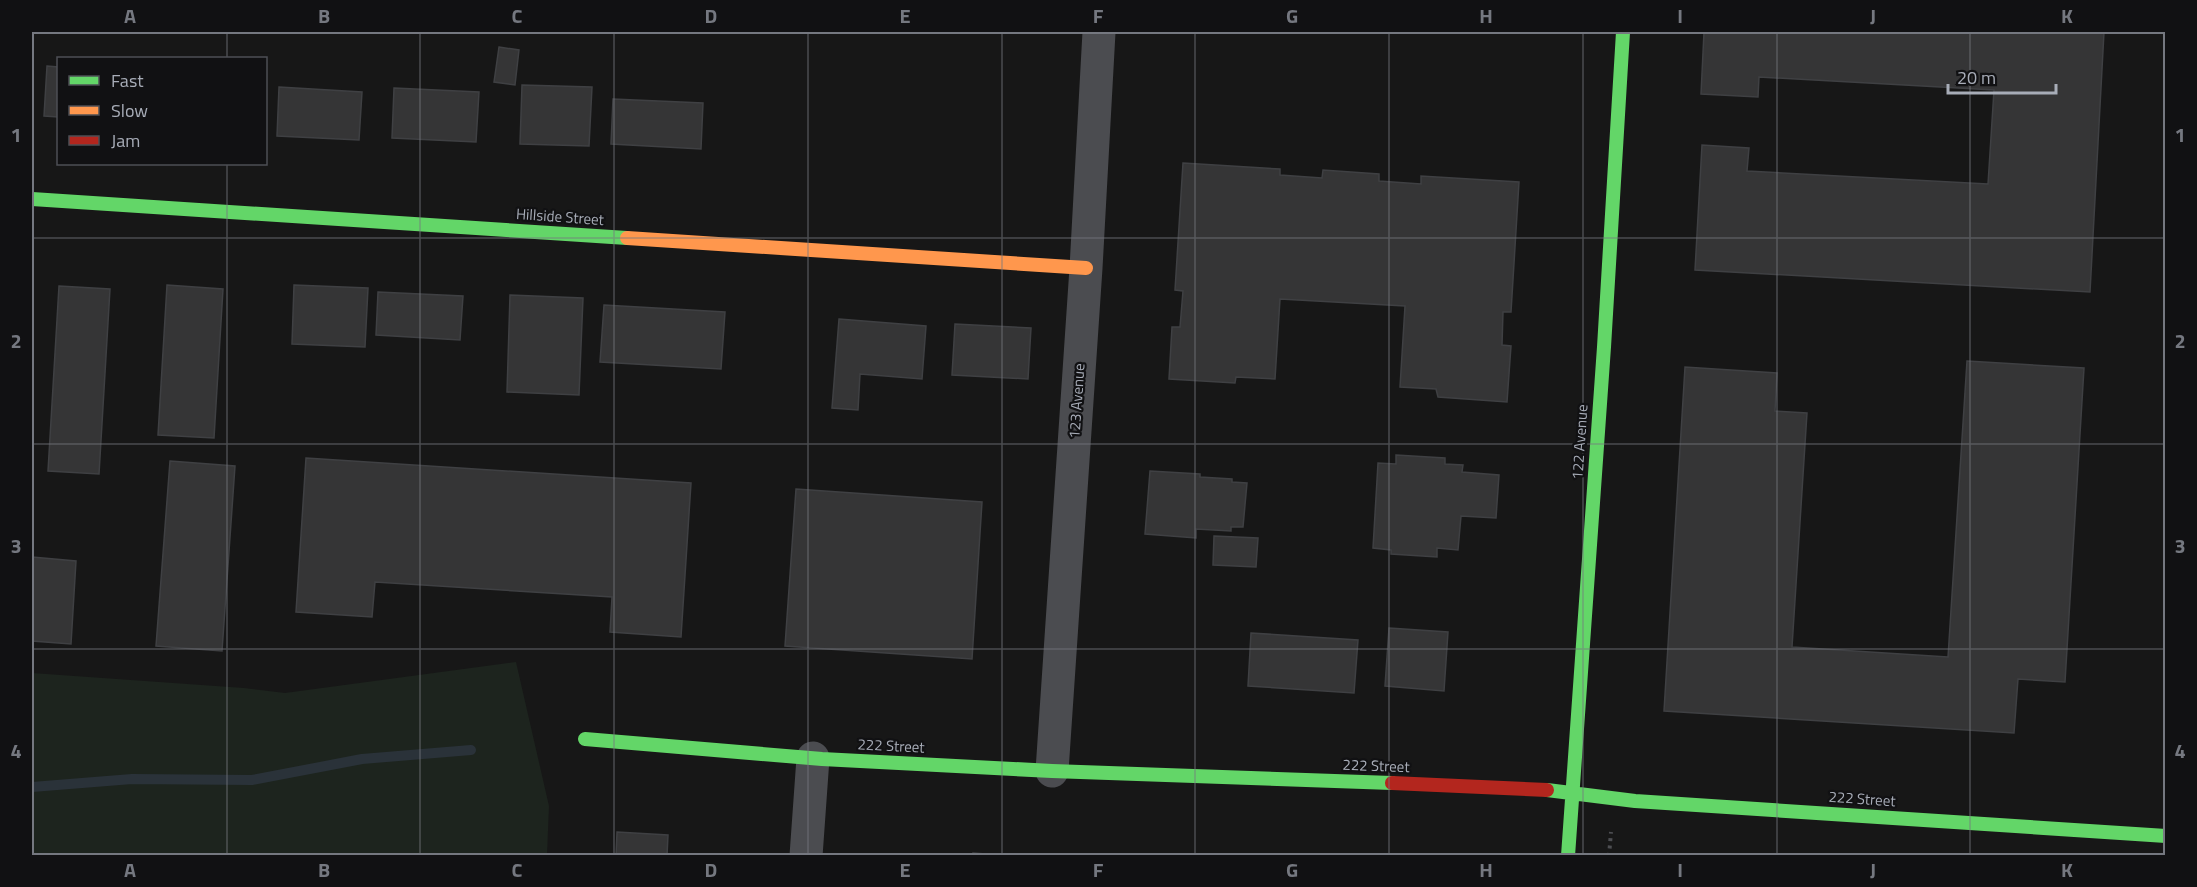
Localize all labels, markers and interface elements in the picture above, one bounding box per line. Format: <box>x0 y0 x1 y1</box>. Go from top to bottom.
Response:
text: A <box>124 0 136 31</box>
text: B <box>318 0 330 31</box>
text: C <box>512 0 523 31</box>
text: D <box>705 0 717 31</box>
text: E <box>899 0 911 31</box>
text: F <box>1093 0 1104 31</box>
text: G <box>1286 0 1298 31</box>
text: H <box>1479 0 1493 31</box>
text: I <box>1677 0 1683 31</box>
text: J <box>1870 0 1876 31</box>
text: K <box>2061 0 2073 31</box>
legend <box>57 57 267 165</box>
scale bar <box>1948 57 2056 95</box>
text: 20 m <box>1957 64 1996 91</box>
text: Fast <box>111 67 144 94</box>
text: Slow <box>111 97 148 124</box>
text: 1 <box>10 119 22 150</box>
text: 1 <box>2174 119 2186 150</box>
text: Jam <box>111 127 140 154</box>
street label: Hillside Street <box>515 202 605 231</box>
text: 2 <box>10 325 22 356</box>
text: 2 <box>2174 325 2186 356</box>
street label: 123 Avenue <box>1062 363 1091 439</box>
street label: 122 Avenue <box>1565 404 1594 480</box>
text: 3 <box>10 530 22 561</box>
text: 3 <box>2174 530 2186 561</box>
street label: 222 Street <box>857 732 926 759</box>
text: 4 <box>10 735 22 766</box>
text: 4 <box>2174 735 2186 766</box>
street label: 222 Street <box>1342 753 1411 778</box>
street label: 222 Street <box>1828 785 1897 812</box>
text: A <box>124 854 136 885</box>
text: B <box>318 854 330 885</box>
text: C <box>512 854 523 885</box>
text: D <box>705 854 717 885</box>
text: E <box>899 854 911 885</box>
text: F <box>1093 854 1104 885</box>
text: G <box>1286 854 1298 885</box>
text: H <box>1479 854 1493 885</box>
text: I <box>1677 854 1683 885</box>
text: J <box>1870 854 1876 885</box>
text: K <box>2061 854 2073 885</box>

